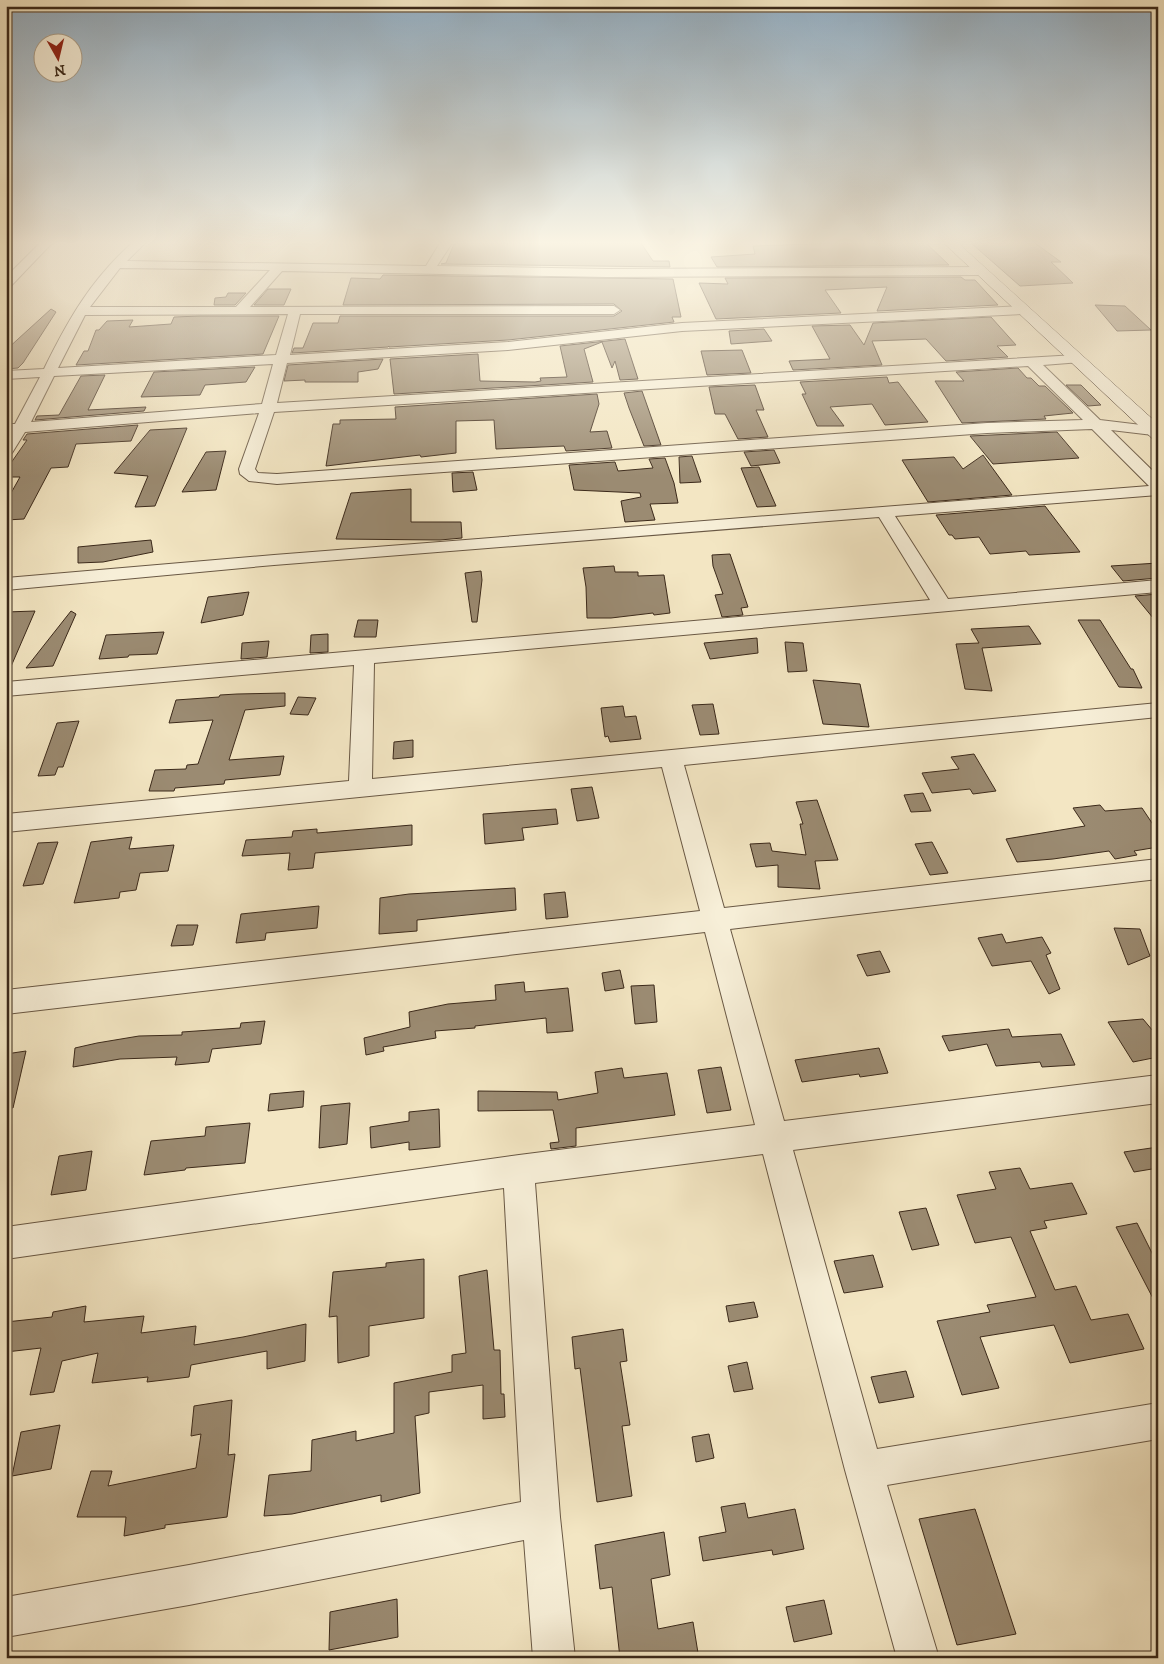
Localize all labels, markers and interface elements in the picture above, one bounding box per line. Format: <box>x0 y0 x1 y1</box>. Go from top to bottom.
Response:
north arrow <box>32 32 82 82</box>
text: N <box>52 60 67 80</box>

